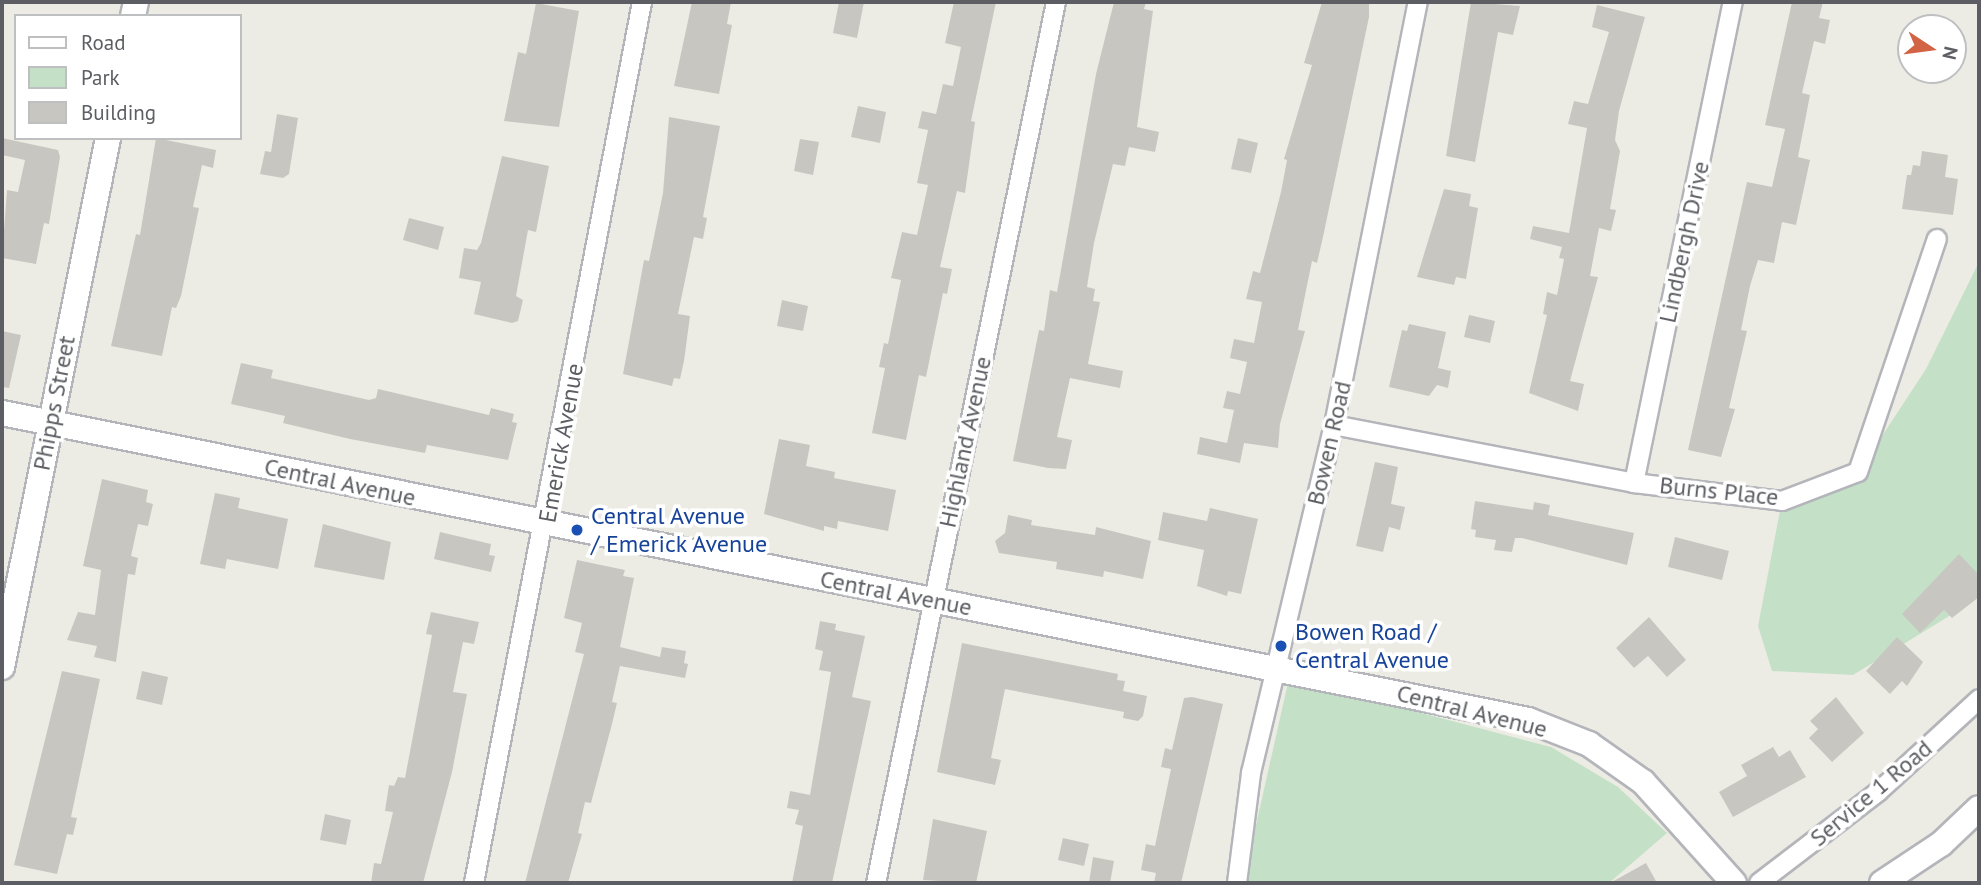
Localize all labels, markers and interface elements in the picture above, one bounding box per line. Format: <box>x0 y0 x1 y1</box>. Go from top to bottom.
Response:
legend <box>14 14 242 140</box>
north arrow <box>1897 14 1967 84</box>
text: Road <box>81 29 125 56</box>
text: N <box>1937 44 1964 62</box>
text: Park <box>81 64 120 91</box>
text: Building <box>81 99 156 126</box>
street label: Lindbergh Drive <box>1653 159 1715 325</box>
street label: Phipps Street <box>27 333 81 473</box>
street label: Highland Avenue <box>933 353 997 531</box>
street label: Emerick Avenue <box>533 360 589 526</box>
street label: Bowen Road <box>1301 378 1357 508</box>
street label: Central Avenue <box>261 452 419 512</box>
street label: Burns Place <box>1658 470 1780 512</box>
place label: Central Avenue / Emerick Avenue <box>591 502 769 558</box>
marker: Central Avenue / Emerick Avenue <box>569 522 585 538</box>
street label: Central Avenue <box>817 564 975 622</box>
place label: Bowen Road / Central Avenue <box>1295 618 1450 674</box>
marker: Bowen Road / Central Avenue <box>1273 638 1289 654</box>
street label: Central Avenue <box>1393 678 1551 744</box>
street label: Service 1 Road <box>1804 734 1938 852</box>

